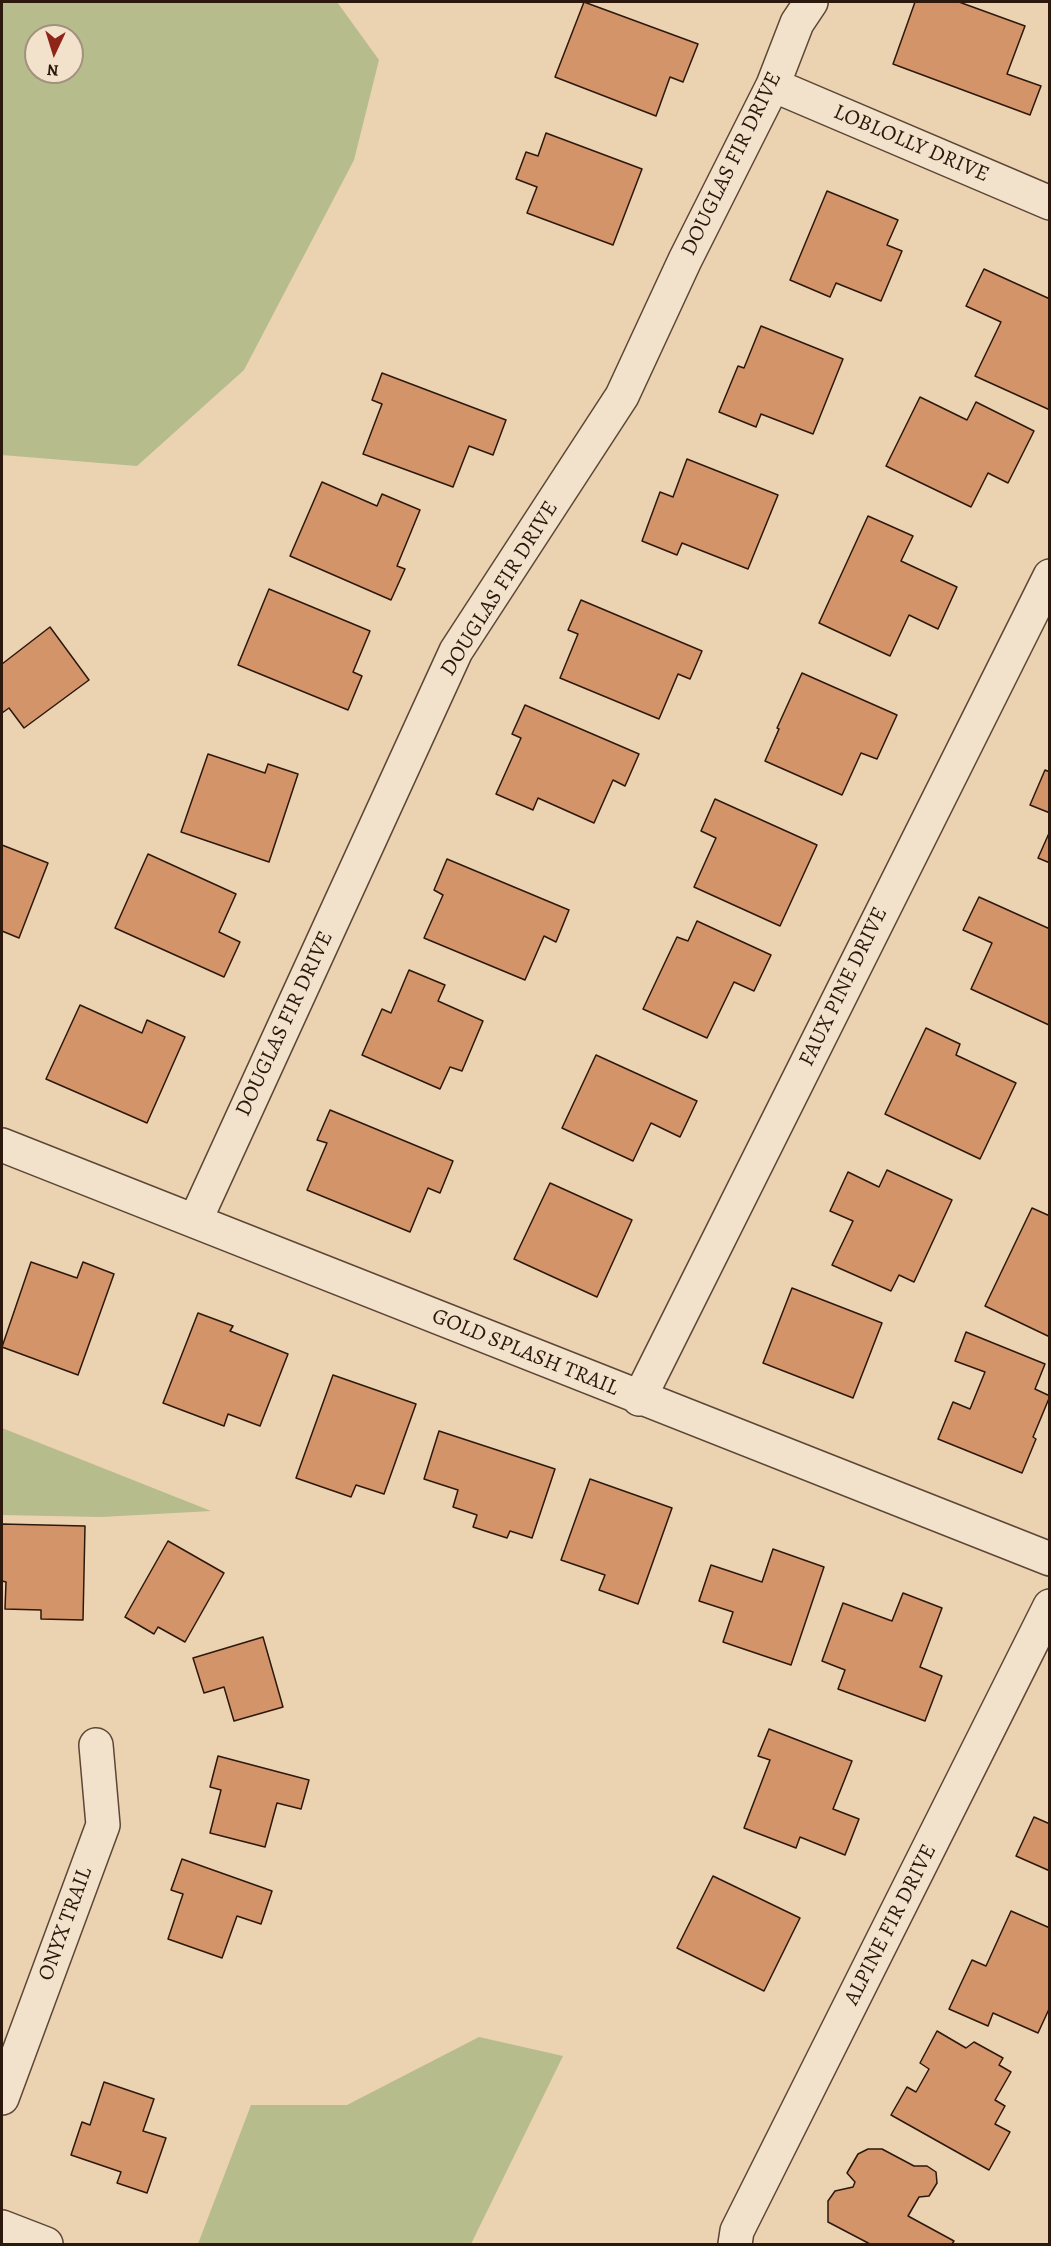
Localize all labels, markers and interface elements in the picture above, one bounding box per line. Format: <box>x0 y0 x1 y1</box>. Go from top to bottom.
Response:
north arrow <box>24 24 84 84</box>
text: N <box>46 59 59 81</box>
street label: DOUGLAS FIR DRIVE <box>676 68 788 260</box>
street label: LOBLOLLY DRIVE <box>829 99 993 189</box>
street label: DOUGLAS FIR DRIVE <box>435 497 565 681</box>
street label: FAUX PINE DRIVE <box>794 903 894 1071</box>
street label: DOUGLAS FIR DRIVE <box>231 927 339 1121</box>
street label: GOLD SPLASH TRAIL <box>428 1304 622 1402</box>
street label: ALPINE FIR DRIVE <box>839 1840 943 2010</box>
street label: ONYX TRAIL <box>33 1864 99 1984</box>

